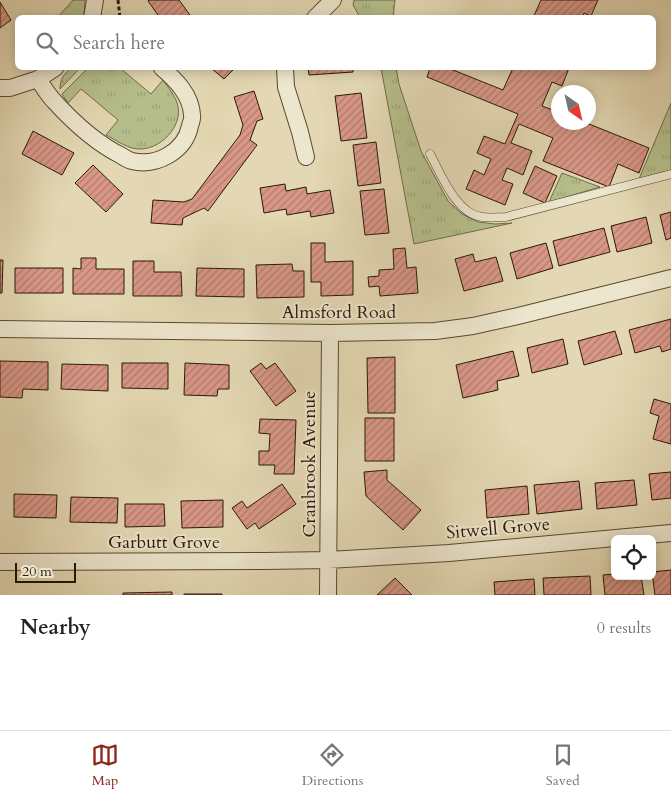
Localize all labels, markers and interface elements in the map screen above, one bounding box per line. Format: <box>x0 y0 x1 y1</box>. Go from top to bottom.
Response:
search box <box>15 15 656 70</box>
icon: search <box>33 29 61 57</box>
text: Search here <box>73 30 165 56</box>
north arrow <box>551 85 596 130</box>
street label: Almsford Road <box>282 300 397 325</box>
street label: Cranbrook Avenue <box>297 391 322 537</box>
street label: Sitwell Grove <box>445 512 551 545</box>
street label: Garbutt Grove <box>108 530 220 555</box>
map controls <box>611 535 656 580</box>
button: locate <box>611 535 656 580</box>
scale bar <box>15 560 76 583</box>
text: 20 m <box>22 562 52 581</box>
text: Nearby <box>20 613 91 642</box>
text: 0 results <box>597 617 651 639</box>
tab: Map <box>91 741 119 790</box>
tab: Directions <box>302 741 363 790</box>
tab: Saved <box>546 741 580 790</box>

